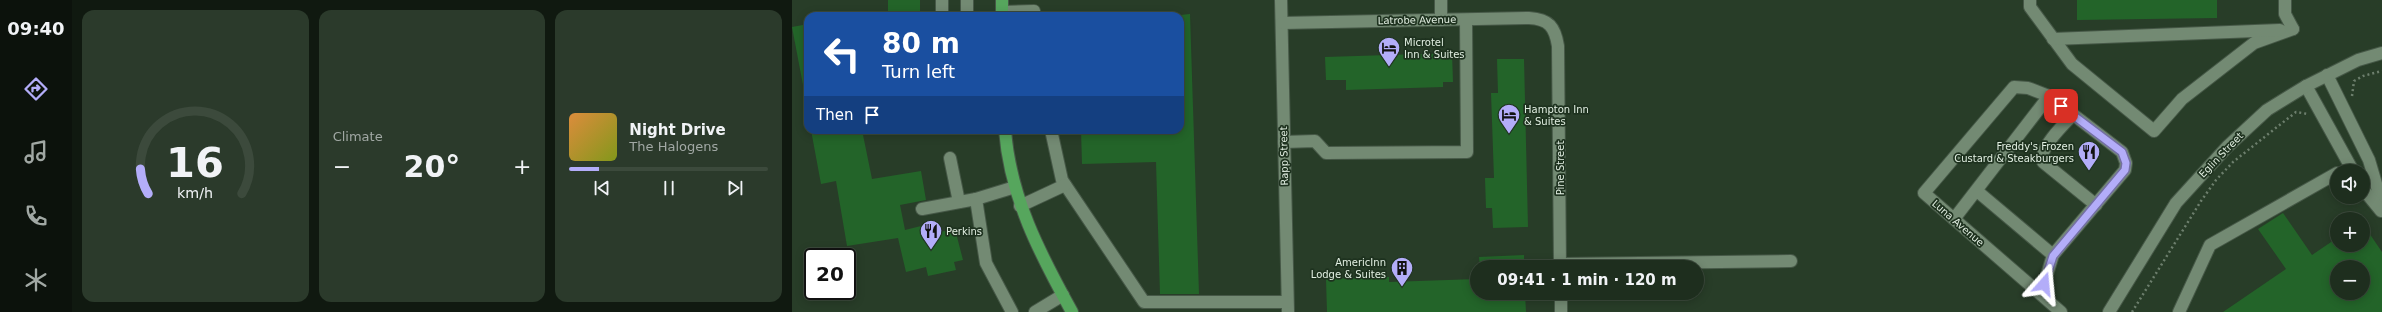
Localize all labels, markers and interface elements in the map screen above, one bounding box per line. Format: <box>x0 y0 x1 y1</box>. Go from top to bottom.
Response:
street label: Latrobe Avenue <box>1378 14 1456 26</box>
text: 09:40 <box>7 18 65 39</box>
text: 80 m <box>882 27 960 60</box>
icon: left <box>816 28 868 80</box>
hotel icon: Microtel Inn & Suites <box>1376 35 1402 68</box>
place label: Microtel Inn & Suites <box>1404 37 1465 60</box>
text: Turn left <box>882 61 955 82</box>
icon: directions <box>22 75 50 103</box>
pin <box>2044 89 2078 123</box>
icon: arrive <box>2050 95 2072 117</box>
hotel icon: Hampton Inn & Suites <box>1496 102 1522 135</box>
icon: arrive <box>861 104 883 126</box>
place label: Hampton Inn & Suites <box>1524 104 1589 127</box>
text: Then <box>816 106 853 124</box>
text: Night Drive <box>629 121 726 139</box>
street label: Rapp Street <box>1278 126 1290 186</box>
text: Climate <box>333 129 383 144</box>
street label: Eglin Street <box>2197 130 2245 180</box>
icon: music <box>22 138 50 166</box>
text: 16 <box>166 138 224 187</box>
text: The Halogens <box>629 139 718 154</box>
restaurant icon: Freddy's Frozen Custard & Steakburgers <box>2076 139 2102 172</box>
street label: Pine Street <box>1555 141 1566 195</box>
place label: Freddy's Frozen Custard & Steakburgers <box>1954 141 2074 164</box>
text: 20° <box>404 149 460 184</box>
text: − <box>333 154 351 179</box>
text: + <box>513 154 531 179</box>
map controls <box>2330 164 2370 300</box>
button: sound <box>2330 164 2370 204</box>
icon: previous <box>591 177 613 199</box>
icon: pause <box>658 177 680 199</box>
icon: next <box>724 177 746 199</box>
text: km/h <box>177 185 213 201</box>
street label: Luna Avenue <box>1930 198 1986 248</box>
icon: phone <box>22 202 50 230</box>
button: + <box>2330 212 2370 252</box>
restaurant icon: Perkins <box>918 218 944 251</box>
place label: Perkins <box>946 226 982 237</box>
speed limit sign: 20 <box>804 248 856 300</box>
building icon: AmericInn Lodge & Suites <box>1389 255 1415 288</box>
place label: AmericInn Lodge & Suites <box>1311 257 1386 280</box>
button: − <box>2330 260 2370 300</box>
position arrow <box>2023 263 2065 305</box>
icon: climate <box>22 266 50 294</box>
text: 09:41 · 1 min · 120 m <box>1497 271 1677 289</box>

